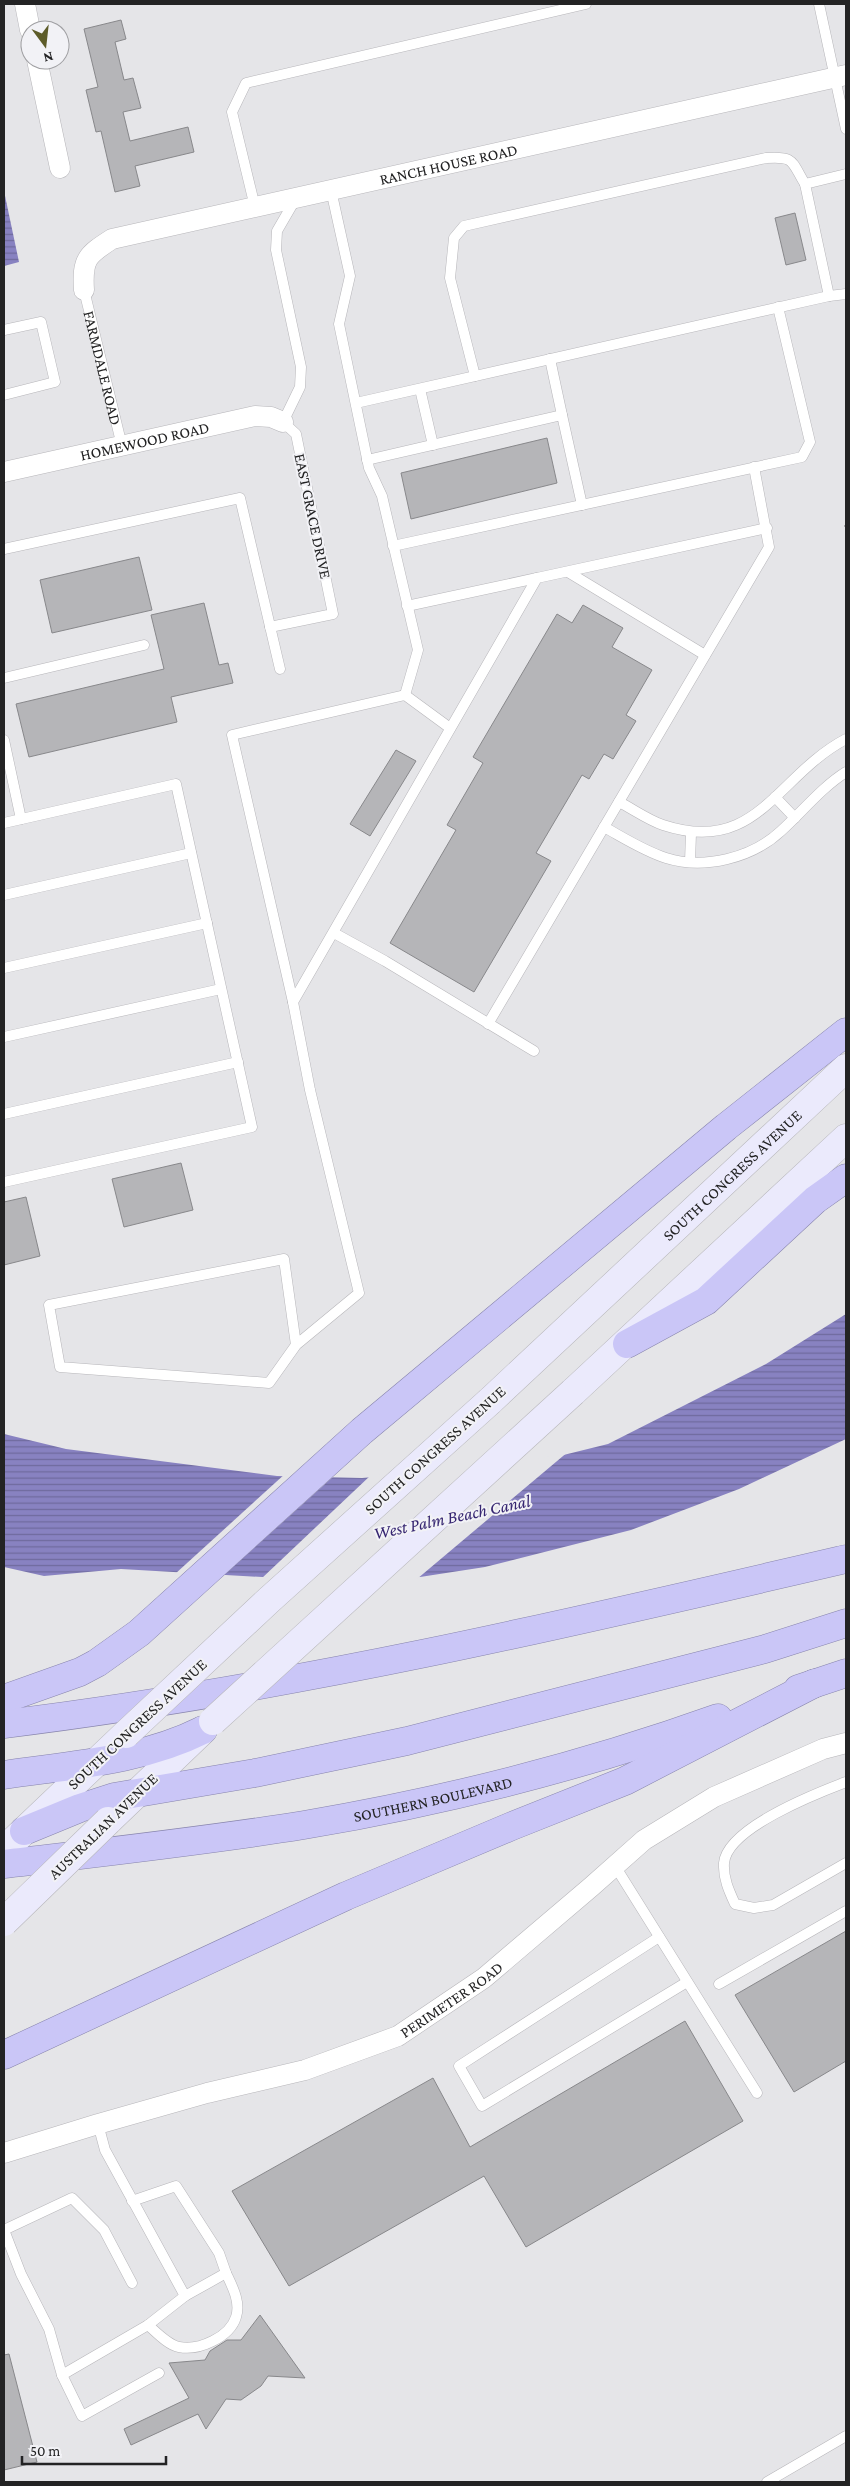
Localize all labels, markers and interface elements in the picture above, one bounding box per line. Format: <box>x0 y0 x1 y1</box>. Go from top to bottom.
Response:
north arrow <box>20 20 70 70</box>
text: N <box>41 49 55 67</box>
street label: RANCH HOUSE ROAD <box>378 140 519 187</box>
street label: FARMDALE ROAD <box>81 309 125 427</box>
street label: HOMEWOOD ROAD <box>78 418 211 463</box>
street label: EAST GRACE DRIVE <box>291 452 335 581</box>
street label: SOUTH CONGRESS AVENUE <box>659 1106 805 1244</box>
street label: SOUTH CONGRESS AVENUE <box>361 1382 509 1518</box>
water label: West Palm Beach Canal <box>372 1491 533 1543</box>
street label: SOUTH CONGRESS AVENUE <box>64 1655 210 1793</box>
street label: AUSTRALIAN AVENUE <box>45 1769 161 1882</box>
street label: SOUTHERN BOULEVARD <box>352 1773 514 1824</box>
street label: PERIMETER ROAD <box>397 1958 506 2041</box>
scale bar <box>22 2434 166 2466</box>
text: 50 m <box>30 2443 60 2459</box>

